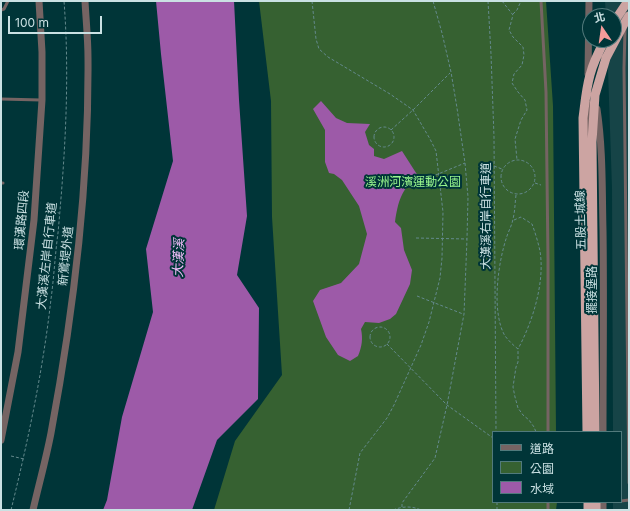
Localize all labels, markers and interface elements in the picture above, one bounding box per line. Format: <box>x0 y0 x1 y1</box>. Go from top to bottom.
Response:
scale bar <box>10 8 104 34</box>
north arrow <box>582 8 622 48</box>
text: 北 <box>593 9 606 25</box>
text: 100 m <box>15 15 49 30</box>
street label: 大漢溪右岸自行車道 <box>479 162 493 270</box>
park label: 溪洲河濱運動公園 <box>365 175 461 189</box>
street label: 環漢路四段 <box>12 189 32 251</box>
street label: 五股土城線 <box>573 190 589 250</box>
street label: 大漢溪左岸自行車道 <box>34 202 60 310</box>
street label: 新鶯堤外道 <box>56 225 76 287</box>
water label: 大漢溪 <box>171 238 187 278</box>
street label: 擺接堡路 <box>585 266 599 314</box>
legend <box>492 431 622 503</box>
text: 道路 <box>530 441 554 456</box>
text: 公園 <box>530 461 554 476</box>
text: 水域 <box>530 481 554 496</box>

